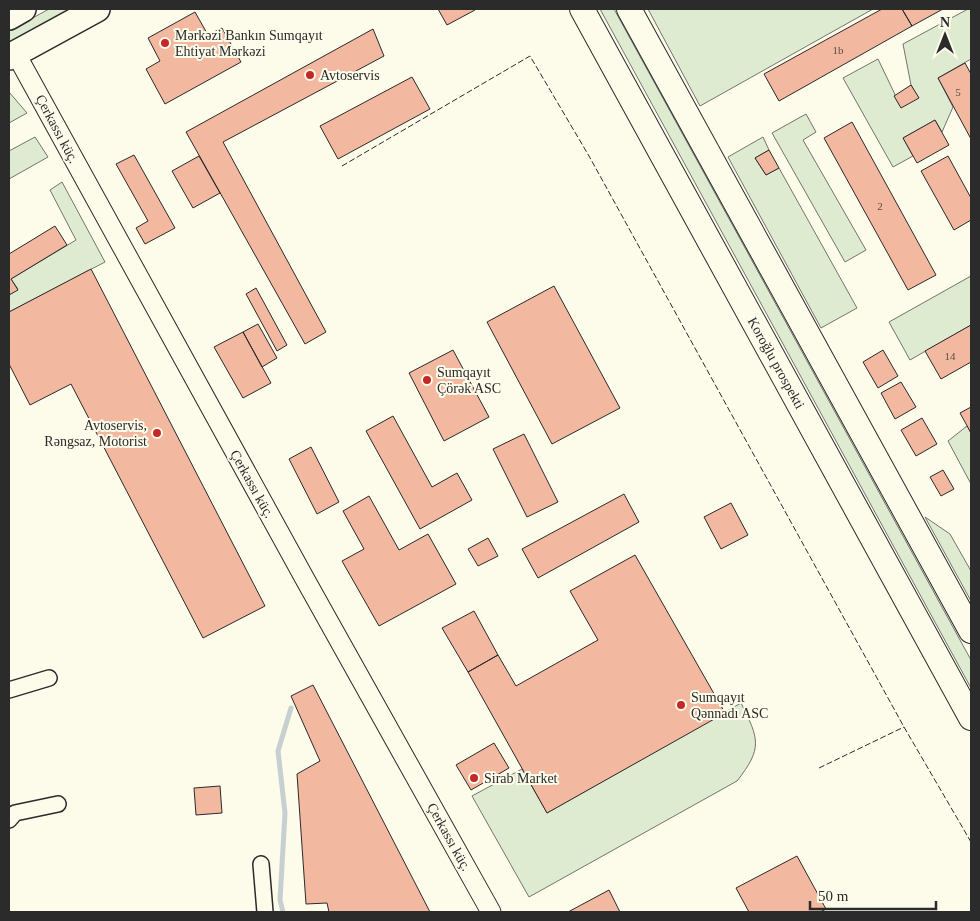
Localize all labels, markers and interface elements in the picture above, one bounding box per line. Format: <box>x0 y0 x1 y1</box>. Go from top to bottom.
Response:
north arrow <box>920 10 970 60</box>
text: N <box>940 15 950 30</box>
place label: Mərkəzi Bankın Sumqayıt Ehtiyat Mərkəzi <box>175 28 323 59</box>
marker: Mərkəzi Bankın Sumqayıt Ehtiyat Mərkəzi <box>159 37 171 49</box>
house number: 1b <box>833 44 844 56</box>
place label: Avtoservis <box>320 68 380 83</box>
marker: Avtoservis <box>304 69 316 81</box>
house number: 5 <box>955 86 961 98</box>
street label: Çerkassı küç. <box>33 92 81 166</box>
house number: 2 <box>877 200 883 212</box>
street label: Koroğlu prospekti <box>745 315 807 411</box>
house number: 14 <box>945 350 956 362</box>
place label: Sumqayıt Çörək ASC <box>437 365 501 396</box>
marker: Sumqayıt Çörək ASC <box>421 374 433 386</box>
place label: Avtoservis, Rəngsaz, Motorist <box>44 418 147 449</box>
marker: Avtoservis, Rəngsaz, Motorist <box>151 427 163 439</box>
street label: Çerkassı küç. <box>227 447 277 521</box>
place label: Sumqayıt Qənnadı ASC <box>691 690 768 721</box>
marker: Sumqayıt Qənnadı ASC <box>675 699 687 711</box>
place label: Sirab Market <box>484 771 558 786</box>
marker: Sirab Market <box>468 772 480 784</box>
street label: Çerkassı küç. <box>424 800 474 874</box>
scale bar <box>810 878 936 910</box>
text: 50 m <box>818 888 849 904</box>

